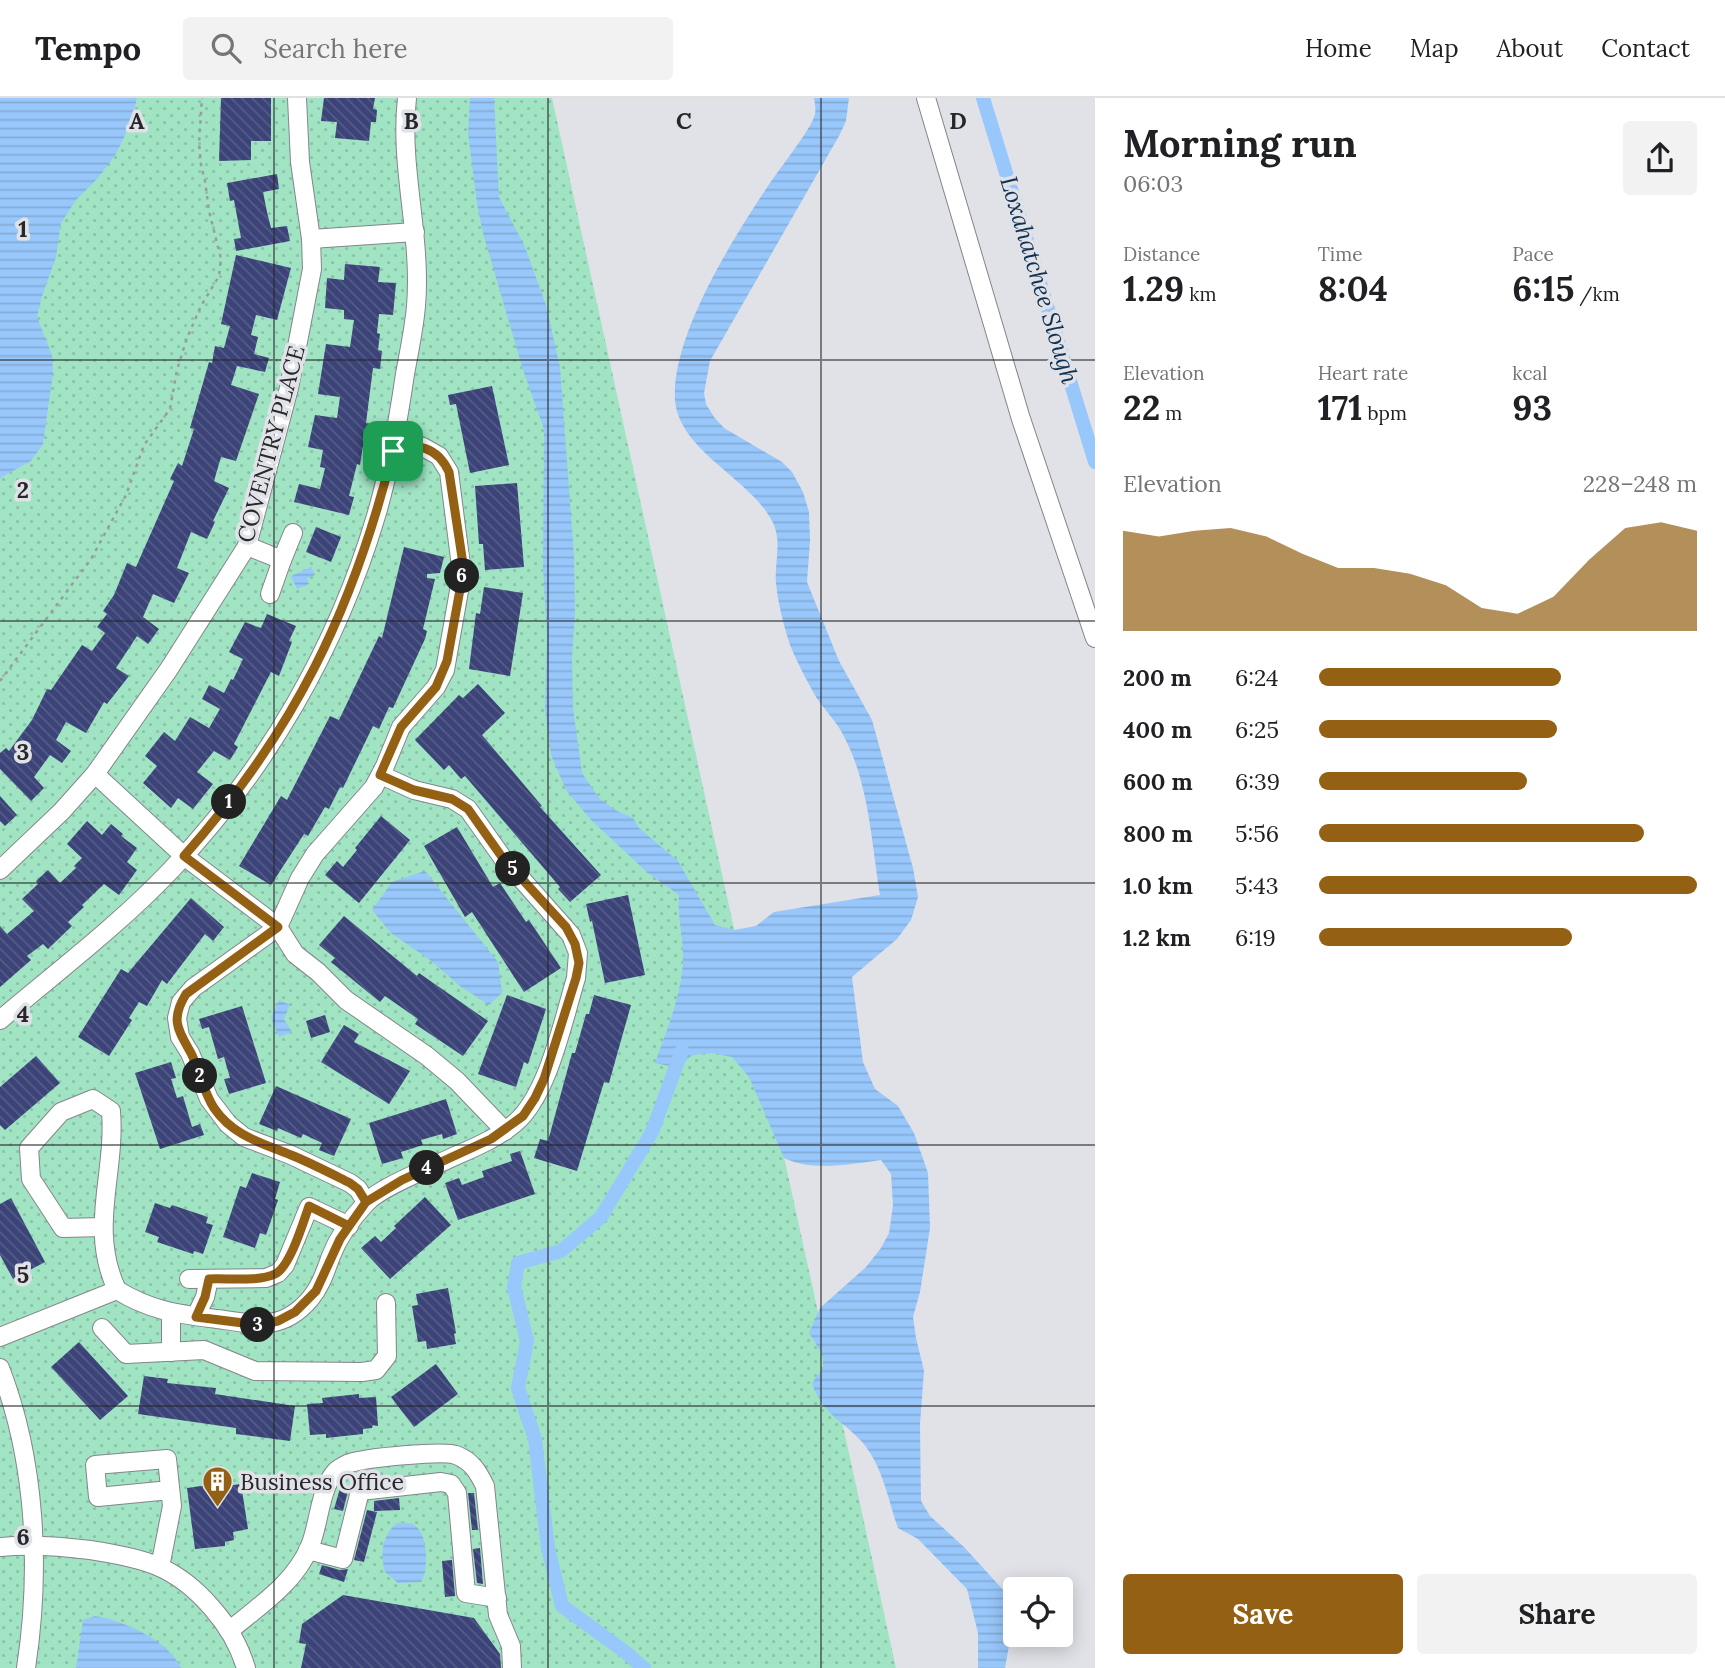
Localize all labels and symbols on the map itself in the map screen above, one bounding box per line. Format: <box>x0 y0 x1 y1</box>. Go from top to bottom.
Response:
text: A <box>129 106 145 135</box>
text: B <box>403 106 419 135</box>
text: C <box>676 106 692 135</box>
text: D <box>949 106 967 135</box>
water label: Loxahatchee Slough <box>993 172 1086 388</box>
text: 1 <box>18 214 28 243</box>
street label: COVENTRY PLACE <box>230 342 311 545</box>
pin <box>363 421 423 481</box>
text: 2 <box>17 475 29 504</box>
pin: 6 <box>444 559 480 594</box>
text: 3 <box>17 737 29 766</box>
pin: 1 <box>212 784 246 820</box>
pin: 5 <box>496 852 530 886</box>
text: 4 <box>17 999 29 1028</box>
pin: 2 <box>182 1058 218 1094</box>
pin: 4 <box>410 1150 444 1186</box>
text: 5 <box>17 1260 29 1289</box>
pin: 3 <box>240 1308 276 1342</box>
building icon: Business Office <box>200 1465 234 1509</box>
place label: Business Office <box>240 1467 404 1496</box>
text: 6 <box>16 1522 30 1551</box>

